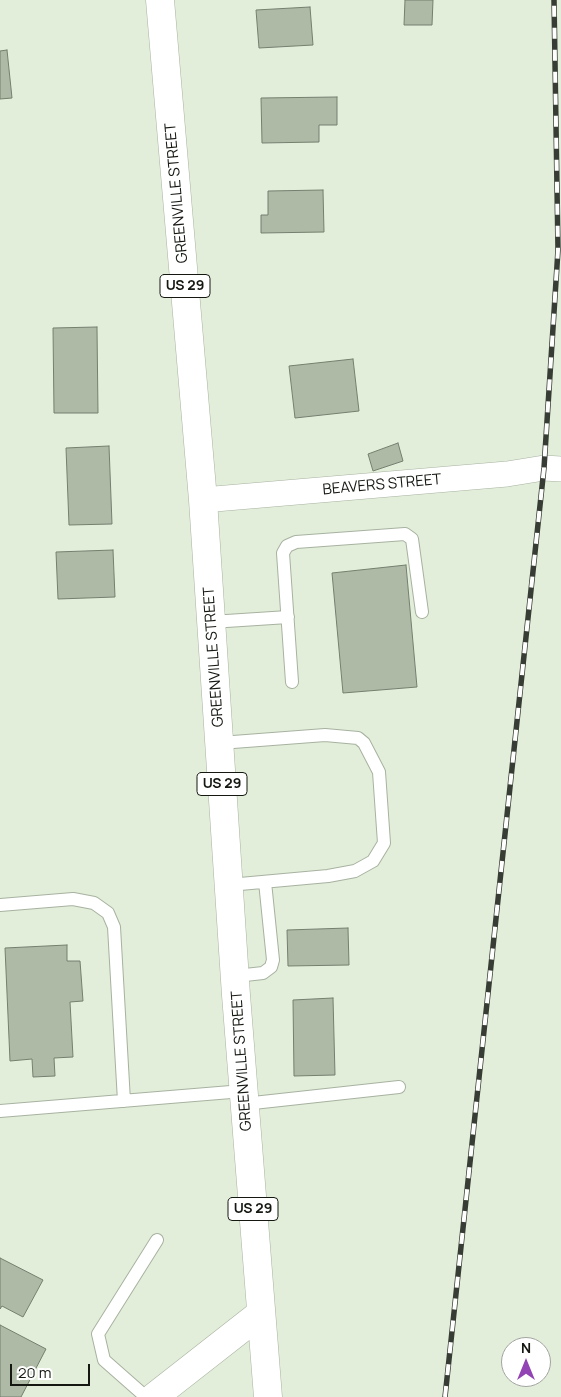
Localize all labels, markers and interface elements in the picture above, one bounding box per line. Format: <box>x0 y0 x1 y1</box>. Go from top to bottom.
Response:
street label: GREENVILLE STREET <box>162 122 192 264</box>
road number: US 29 <box>160 274 210 298</box>
street label: BEAVERS STREET <box>322 471 442 499</box>
street label: GREENVILLE STREET <box>200 586 228 728</box>
road number: US 29 <box>197 772 247 796</box>
street label: GREENVILLE STREET <box>228 990 256 1132</box>
road number: US 29 <box>228 1198 278 1220</box>
north arrow <box>501 1337 551 1387</box>
text: N <box>521 1338 531 1357</box>
scale bar <box>12 1354 92 1386</box>
text: 20 m <box>18 1362 51 1383</box>

